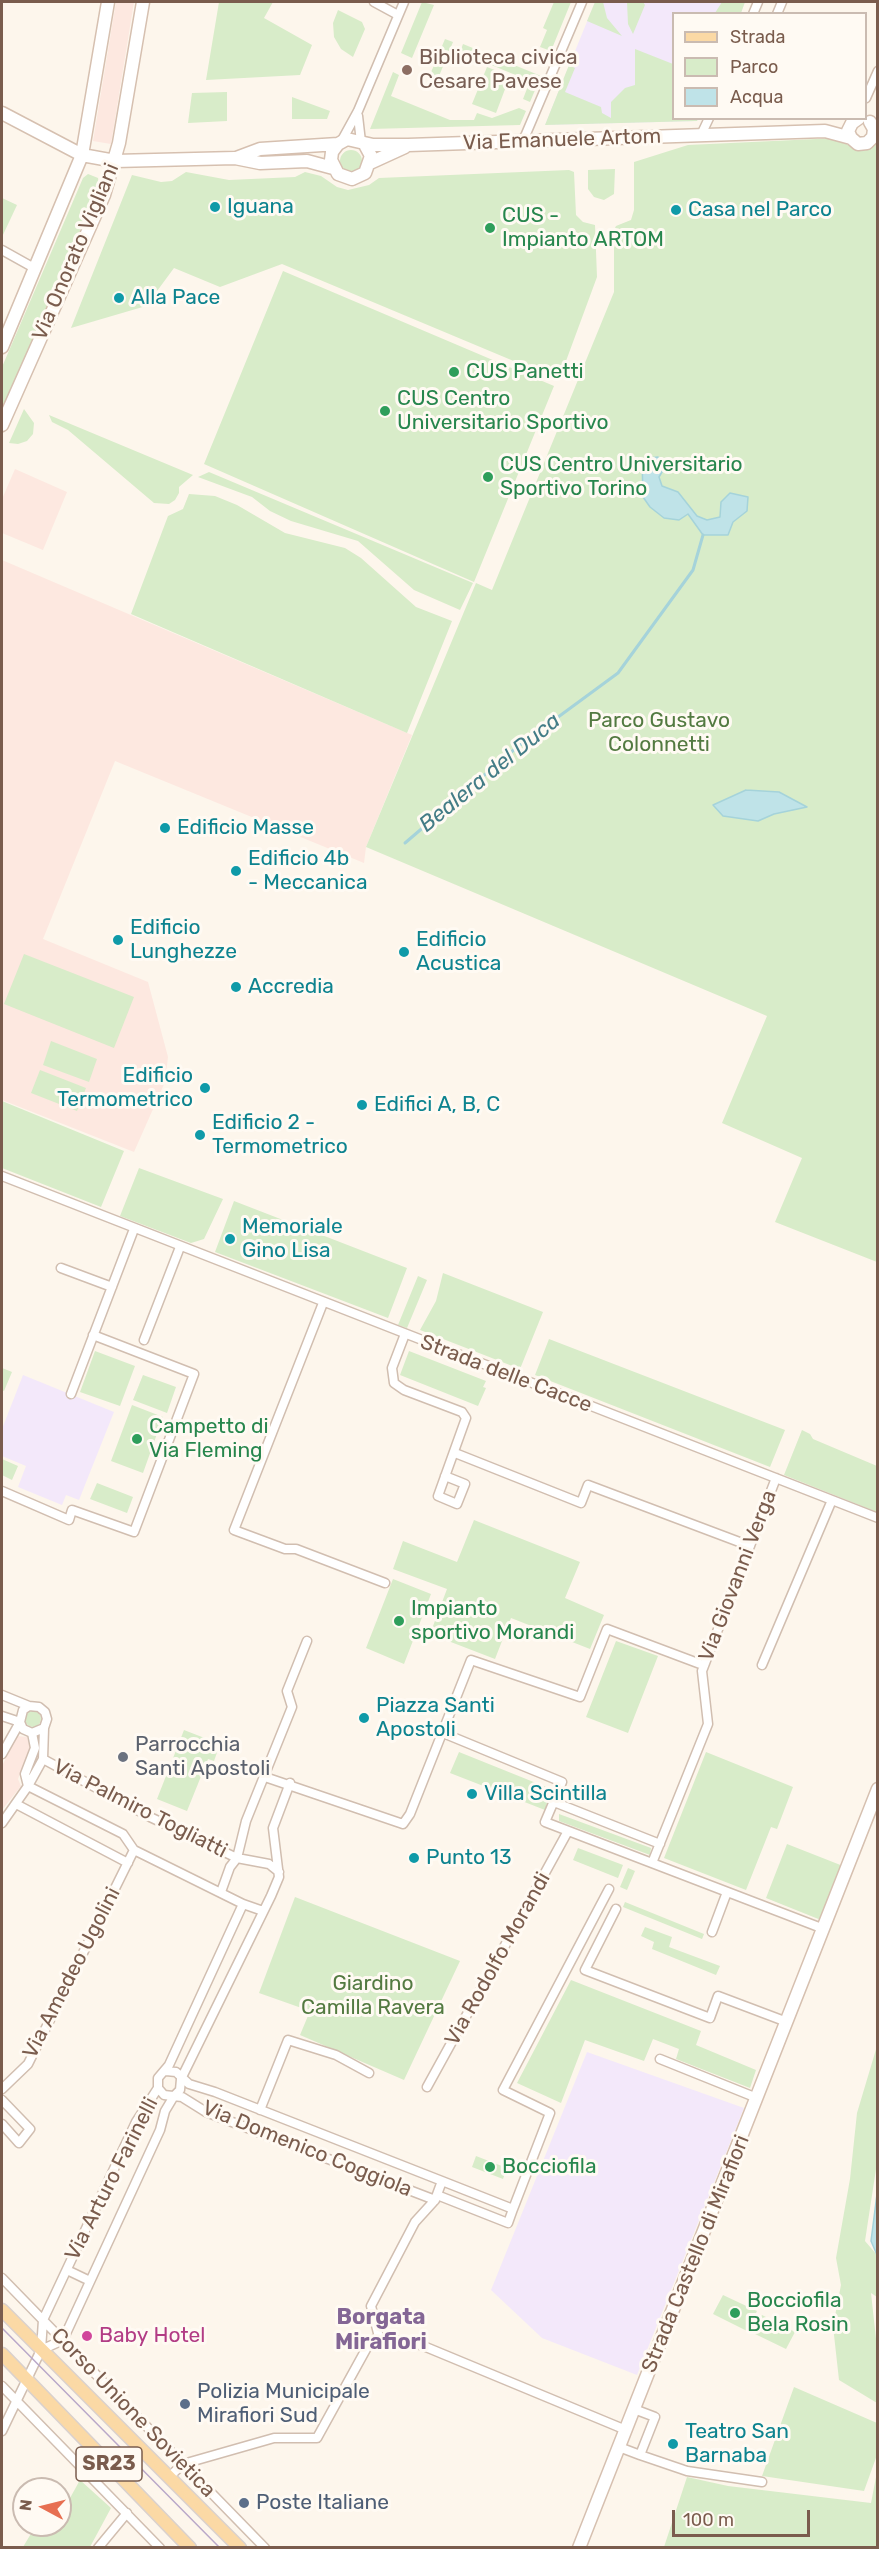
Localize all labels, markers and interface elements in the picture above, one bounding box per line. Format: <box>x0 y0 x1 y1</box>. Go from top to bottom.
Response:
legend <box>672 12 867 120</box>
text: Strada <box>730 26 786 48</box>
place label: Biblioteca civica Cesare Pavese <box>419 45 578 95</box>
text: Parco <box>730 56 778 78</box>
marker: Biblioteca civica Cesare Pavese <box>400 63 414 77</box>
text: Acqua <box>730 86 783 108</box>
street label: Via Emanuele Artom <box>462 124 662 156</box>
street label: Via Onorato Vigliani <box>27 160 125 344</box>
place label: Iguana <box>227 194 294 220</box>
place label: Casa nel Parco <box>688 197 832 223</box>
marker: Iguana <box>208 200 222 214</box>
place label: CUS - Impianto ARTOM <box>502 203 664 253</box>
marker: Casa nel Parco <box>669 203 683 217</box>
marker: CUS - Impianto ARTOM <box>483 221 497 235</box>
place label: Alla Pace <box>131 285 220 311</box>
marker: Alla Pace <box>112 291 126 305</box>
place label: CUS Panetti <box>466 359 584 385</box>
marker: CUS Panetti <box>447 365 461 379</box>
place label: CUS Centro Universitario Sportivo <box>397 386 609 436</box>
marker: CUS Centro Universitario Sportivo <box>378 404 392 418</box>
place label: CUS Centro Universitario Sportivo Torino <box>500 452 743 502</box>
marker: CUS Centro Universitario Sportivo Torino <box>481 470 495 484</box>
water label: Bealera del Duca <box>414 708 566 838</box>
park label: Parco Gustavo Colonnetti <box>588 708 730 758</box>
place label: Edificio Masse <box>177 815 314 841</box>
marker: Edificio Masse <box>158 821 172 835</box>
place label: Edificio 4b - Meccanica <box>248 846 368 896</box>
marker: Edificio 4b - Meccanica <box>229 864 243 878</box>
place label: Edificio Lunghezze <box>130 915 237 965</box>
place label: Edificio Acustica <box>416 927 501 977</box>
marker: Edificio Lunghezze <box>111 933 125 947</box>
marker: Edificio Acustica <box>397 945 411 959</box>
place label: Accredia <box>248 974 334 1000</box>
marker: Accredia <box>229 980 243 994</box>
place label: Edificio Termometrico <box>57 1063 193 1113</box>
marker: Edificio Termometrico <box>198 1081 212 1095</box>
place label: Edifici A, B, C <box>374 1092 500 1118</box>
marker: Edifici A, B, C <box>355 1098 369 1112</box>
place label: Edificio 2 - Termometrico <box>212 1110 348 1160</box>
marker: Edificio 2 - Termometrico <box>193 1128 207 1142</box>
place label: Memoriale Gino Lisa <box>242 1214 343 1264</box>
marker: Memoriale Gino Lisa <box>223 1232 237 1246</box>
street label: Strada delle Cacce <box>417 1330 595 1418</box>
place label: Campetto di Via Fleming <box>149 1414 269 1464</box>
marker: Campetto di Via Fleming <box>130 1432 144 1446</box>
street label: Via Giovanni Verga <box>694 1487 782 1665</box>
place label: Impianto sportivo Morandi <box>411 1596 574 1646</box>
marker: Impianto sportivo Morandi <box>392 1614 406 1628</box>
place label: Piazza Santi Apostoli <box>376 1693 495 1743</box>
marker: Piazza Santi Apostoli <box>357 1711 371 1725</box>
place label: Parrocchia Santi Apostoli <box>135 1732 270 1782</box>
marker: Parrocchia Santi Apostoli <box>116 1750 130 1764</box>
street label: Via Palmiro Togliatti <box>49 1754 231 1864</box>
place label: Villa Scintilla <box>484 1781 607 1807</box>
marker: Villa Scintilla <box>465 1787 479 1801</box>
place label: Punto 13 <box>426 1845 512 1871</box>
marker: Punto 13 <box>407 1851 421 1865</box>
street label: Via Rodolfo Morandi <box>440 1868 556 2050</box>
street label: Via Amedeo Ugolini <box>18 1883 126 2063</box>
park label: Giardino Camilla Ravera <box>301 1971 445 2021</box>
street label: Via Arturo Farinelli <box>60 2093 164 2265</box>
street label: Via Domenico Coggiola <box>198 2095 416 2203</box>
street label: Strada Castello di Mirafiori <box>637 2132 755 2376</box>
place label: Bocciofila <box>502 2154 596 2180</box>
marker: Bocciofila <box>483 2160 497 2174</box>
place label: Bocciofila Bela Rosin <box>747 2288 849 2338</box>
district label: Borgata Mirafiori <box>335 2305 427 2356</box>
marker: Bocciofila Bela Rosin <box>728 2306 742 2320</box>
street label: Corso Unione Sovietica <box>46 2323 220 2503</box>
place label: Baby Hotel <box>99 2323 205 2349</box>
marker: Baby Hotel <box>80 2329 94 2343</box>
place label: Polizia Municipale Mirafiori Sud <box>197 2379 370 2429</box>
marker: Polizia Municipale Mirafiori Sud <box>178 2397 192 2411</box>
place label: Teatro San Barnaba <box>685 2419 789 2469</box>
marker: Teatro San Barnaba <box>666 2437 680 2451</box>
road number: SR23 <box>76 2447 142 2481</box>
north arrow <box>12 2477 72 2537</box>
place label: Poste Italiane <box>256 2490 389 2516</box>
marker: Poste Italiane <box>237 2496 251 2510</box>
text: N <box>15 2498 36 2512</box>
scale bar <box>675 2498 813 2536</box>
text: 100 m <box>683 2509 734 2531</box>

